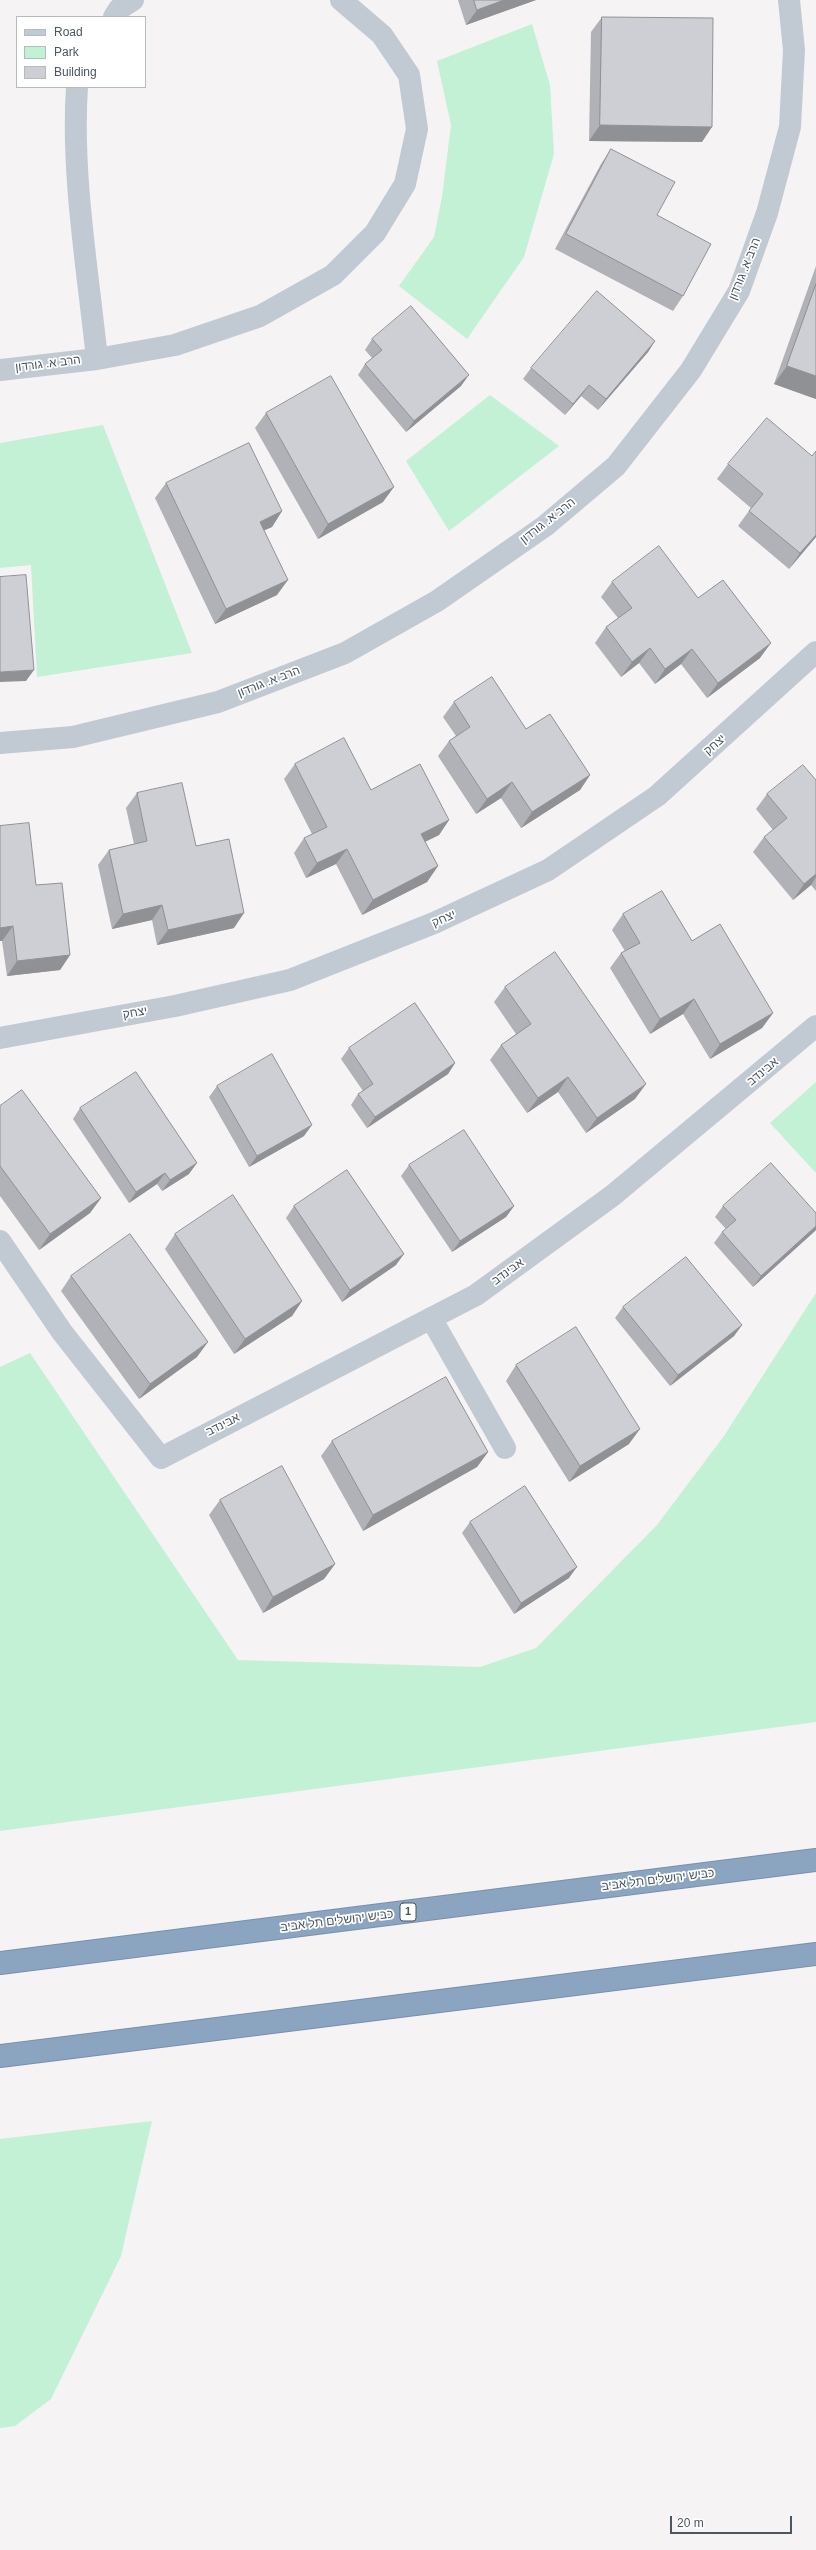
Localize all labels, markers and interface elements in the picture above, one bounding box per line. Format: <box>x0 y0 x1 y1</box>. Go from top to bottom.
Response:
legend <box>16 16 146 88</box>
text: Road <box>54 25 83 39</box>
text: Park <box>54 45 79 59</box>
text: Building <box>54 65 97 79</box>
street label: הרב א. גורדון <box>726 236 764 302</box>
street label: הרב א. גורדון <box>14 353 82 375</box>
street label: הרב א. גורדון <box>518 495 578 547</box>
street label: הרב א. גורדון <box>236 663 302 701</box>
street label: יצחק <box>701 731 729 759</box>
street label: יצחק <box>430 907 458 931</box>
street label: יצחק <box>122 1004 148 1022</box>
street label: אבינדב <box>745 1055 781 1089</box>
street label: אבינדב <box>489 1256 527 1288</box>
street label: אבינדב <box>204 1410 242 1440</box>
street label: כביש ירושלים תל אביב <box>601 1866 715 1894</box>
road number: 1 <box>400 1903 416 1921</box>
street label: כביש ירושלים תל אביב <box>280 1907 394 1935</box>
scale bar <box>672 2508 794 2534</box>
text: 20 m <box>677 2516 704 2530</box>

